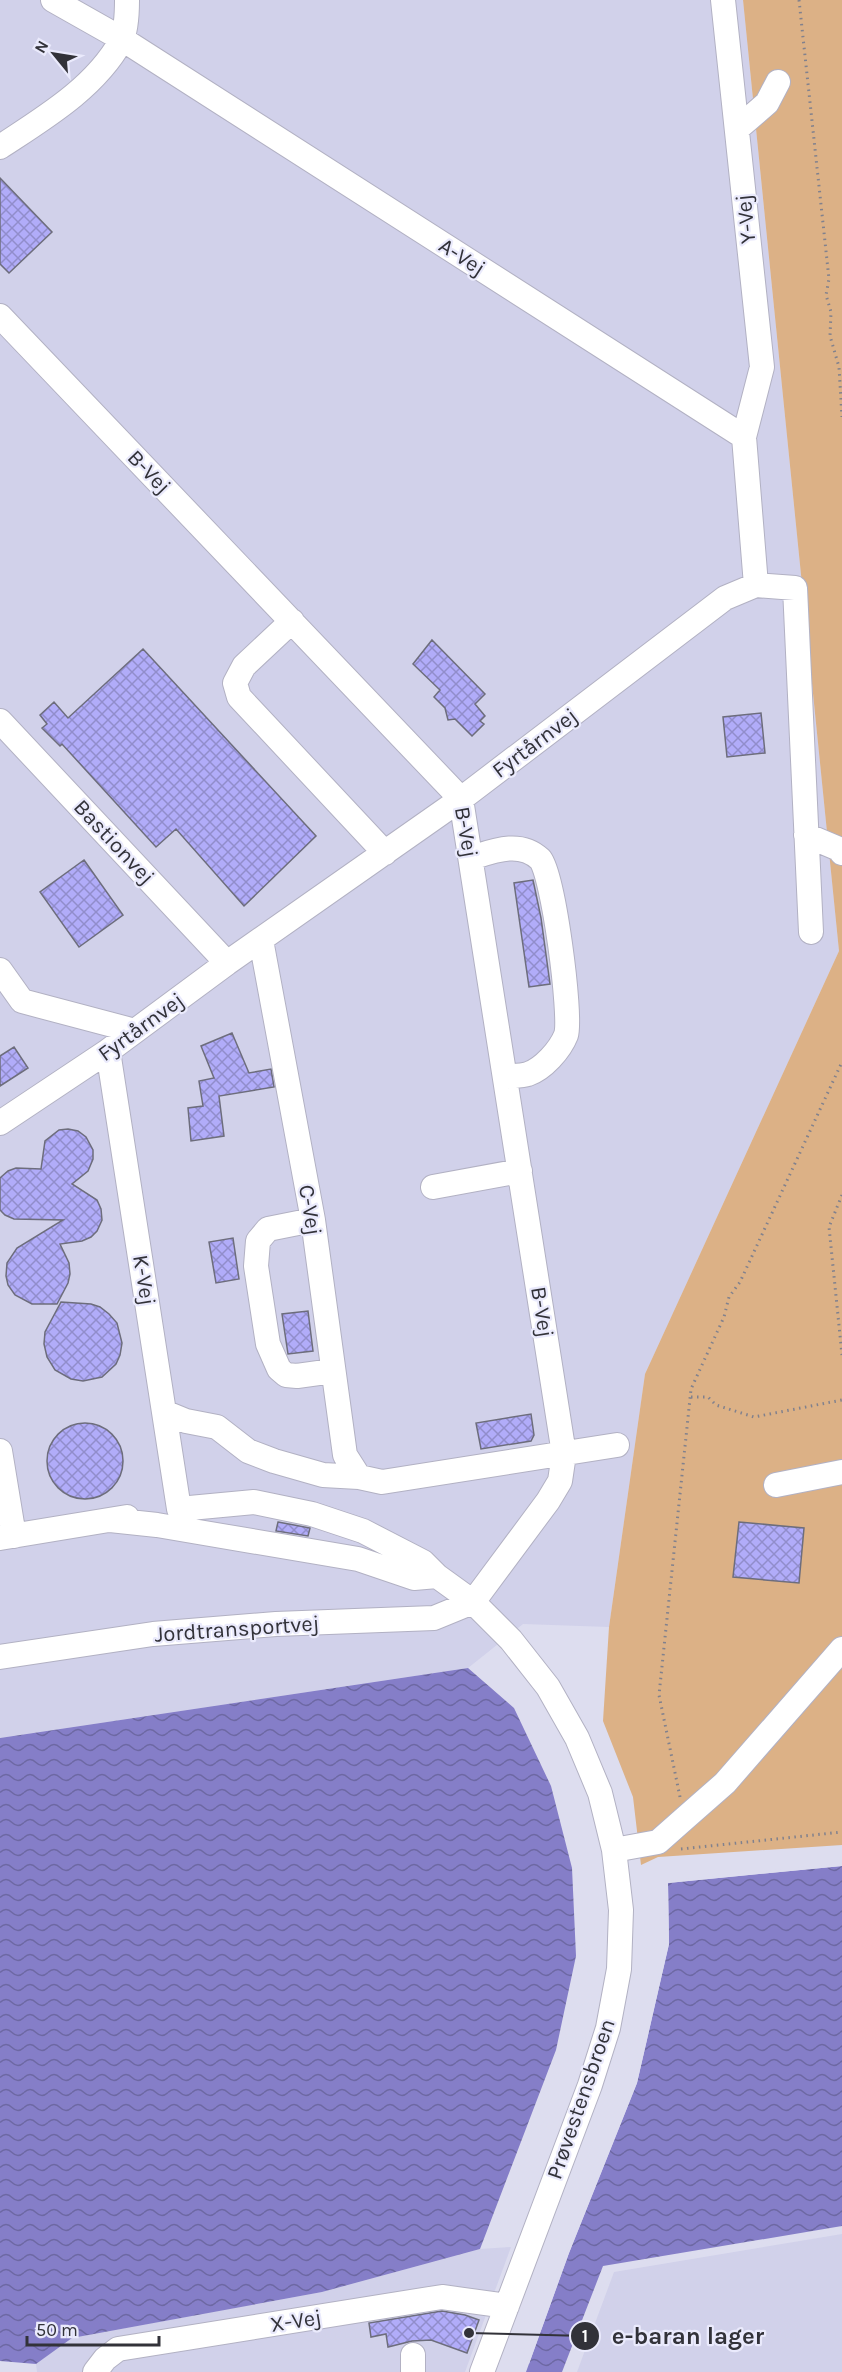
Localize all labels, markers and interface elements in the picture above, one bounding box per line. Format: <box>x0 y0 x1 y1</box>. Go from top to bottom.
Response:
north arrow <box>24 24 84 84</box>
text: N <box>30 37 53 56</box>
street label: Y-Vej <box>730 193 762 245</box>
street label: A-Vej <box>434 232 490 282</box>
street label: B-Vej <box>122 445 176 499</box>
street label: Fyrtårnvej <box>487 703 583 783</box>
street label: Bastionvej <box>68 794 160 890</box>
street label: B-Vej <box>449 805 483 859</box>
street label: Fyrtårnvej <box>93 987 189 1067</box>
street label: C-Vej <box>293 1183 327 1237</box>
street label: K-Vej <box>127 1253 161 1307</box>
street label: B-Vej <box>525 1285 559 1339</box>
street label: Jordtransportvej <box>154 1610 320 1648</box>
street label: Prøvestensbroen <box>541 2015 621 2183</box>
street label: X-Vej <box>268 2304 324 2338</box>
scale bar <box>27 2309 159 2347</box>
callout: e-baran lager <box>570 2315 777 2357</box>
text: 50 m <box>36 2319 78 2341</box>
text: e-baran lager <box>612 2322 765 2350</box>
text: 1 <box>582 2325 588 2347</box>

